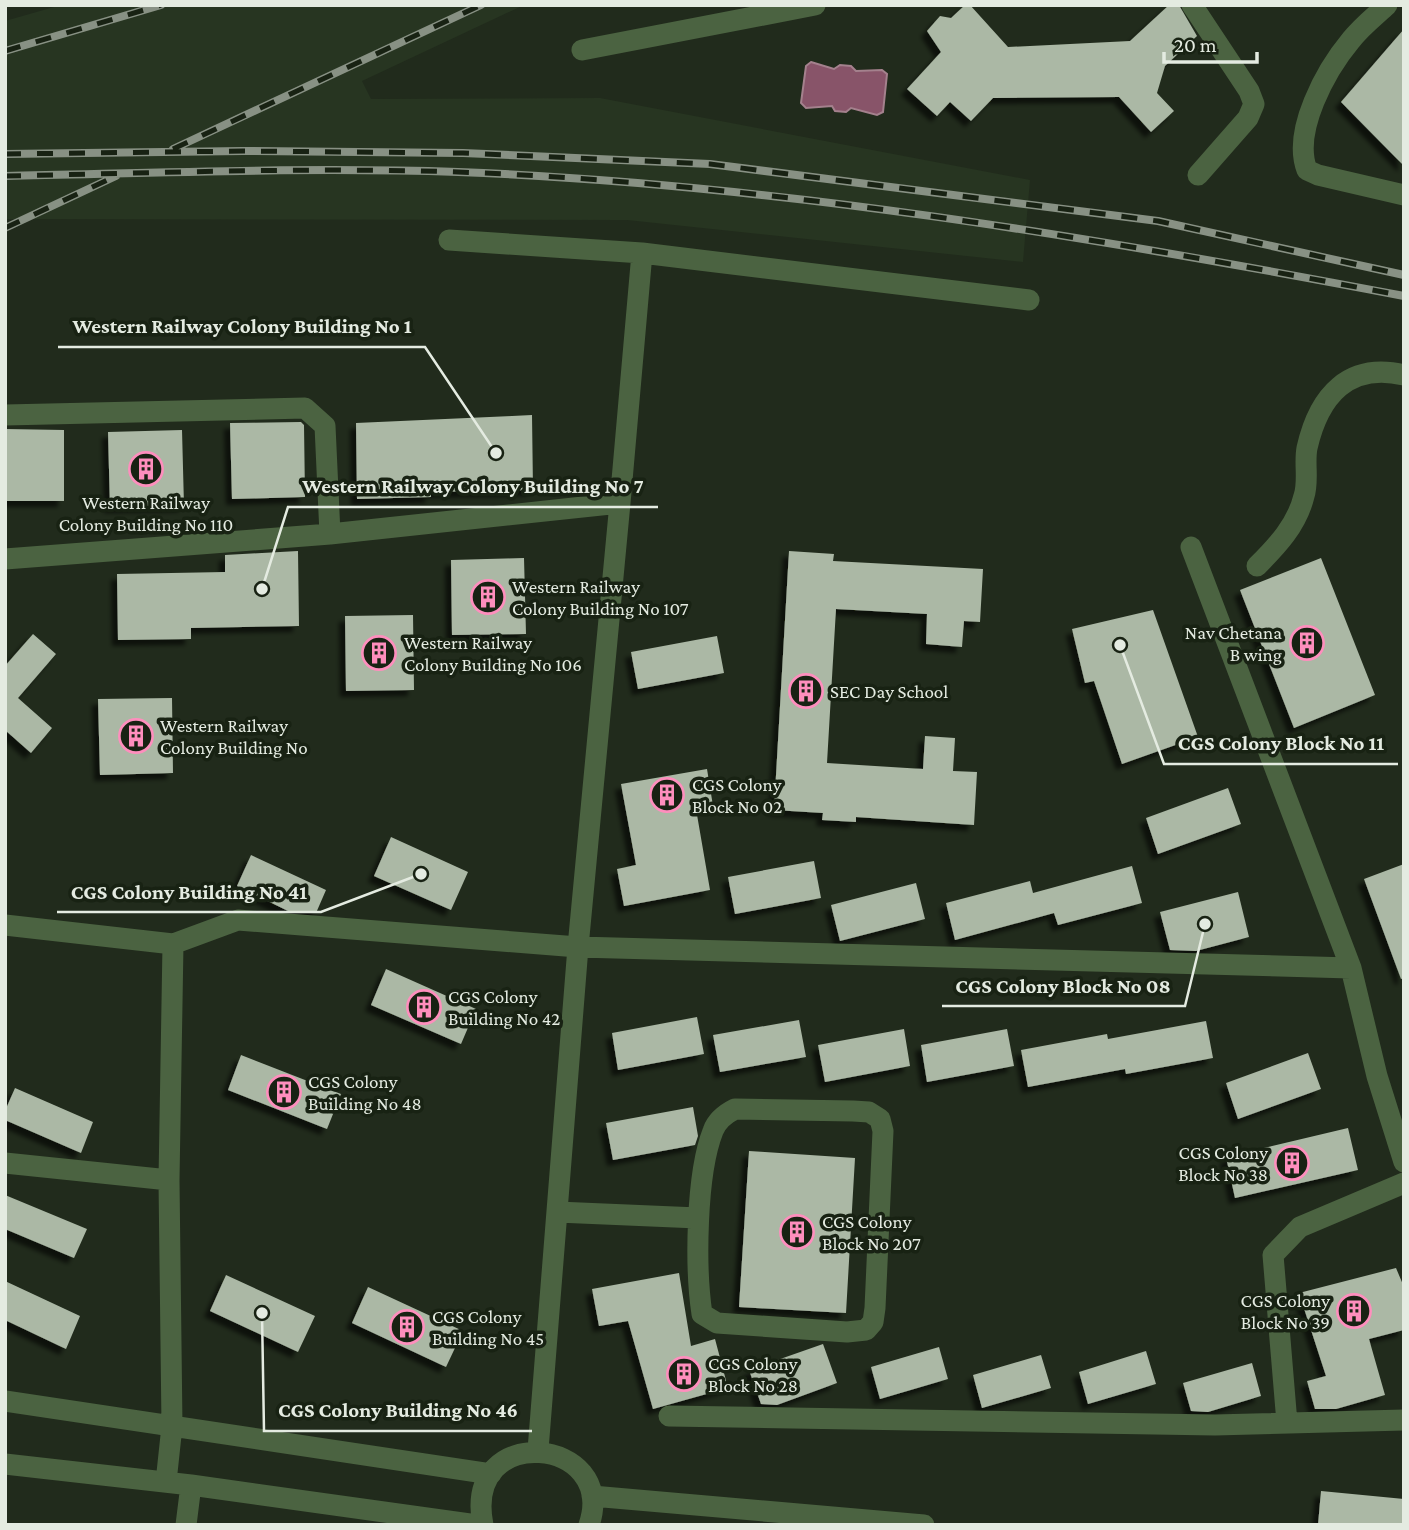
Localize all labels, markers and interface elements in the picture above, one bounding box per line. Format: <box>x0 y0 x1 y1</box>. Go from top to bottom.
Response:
scale bar <box>1164 21 1257 65</box>
text: 20 m <box>1174 33 1217 57</box>
callout: Western Railway Colony Building No 1 <box>58 305 425 347</box>
text: Western Railway Colony Building No 1 <box>71 314 412 338</box>
building icon: Western Railway Colony Building No 110 <box>127 450 165 488</box>
callout: Western Railway Colony Building No 7 <box>288 465 658 507</box>
text: Western Railway Colony Building No 7 <box>301 474 644 498</box>
place label: Western Railway Colony Building No 110 <box>59 492 233 535</box>
place label: Western Railway Colony Building No 107 <box>512 576 689 619</box>
building icon: Western Railway Colony Building No 107 <box>469 578 507 616</box>
place label: Nav Chetana B wing <box>1185 622 1282 665</box>
building icon: Nav Chetana B wing <box>1288 624 1326 662</box>
place label: Western Railway Colony Building No 106 <box>404 632 582 675</box>
building icon: Western Railway Colony Building No 106 <box>360 634 398 672</box>
building icon: SEC Day School <box>787 672 825 710</box>
place label: SEC Day School <box>830 681 948 702</box>
place label: Western Railway Colony Building No <box>160 715 308 758</box>
building icon: Western Railway Colony Building No <box>117 717 155 755</box>
callout: CGS Colony Block No 11 <box>1164 722 1398 764</box>
text: CGS Colony Block No 11 <box>1178 731 1384 755</box>
place label: CGS Colony Block No 02 <box>692 774 782 817</box>
building icon: CGS Colony Block No 02 <box>648 776 686 814</box>
callout: CGS Colony Building No 41 <box>57 870 321 912</box>
text: CGS Colony Building No 41 <box>71 880 307 904</box>
callout: CGS Colony Block No 08 <box>942 964 1185 1006</box>
text: CGS Colony Block No 08 <box>955 974 1171 998</box>
place label: CGS Colony Building No 42 <box>448 986 560 1029</box>
building icon: CGS Colony Building No 42 <box>405 988 443 1026</box>
place label: CGS Colony Building No 48 <box>308 1071 422 1114</box>
building icon: CGS Colony Building No 48 <box>265 1073 303 1111</box>
place label: CGS Colony Block No 38 <box>1178 1142 1268 1185</box>
building icon: CGS Colony Block No 38 <box>1273 1144 1311 1182</box>
place label: CGS Colony Block No 207 <box>822 1211 921 1254</box>
building icon: CGS Colony Block No 207 <box>778 1213 816 1251</box>
place label: CGS Colony Block No 39 <box>1241 1290 1330 1333</box>
building icon: CGS Colony Block No 39 <box>1335 1292 1373 1330</box>
place label: CGS Colony Building No 45 <box>432 1306 544 1349</box>
building icon: CGS Colony Building No 45 <box>388 1308 426 1346</box>
place label: CGS Colony Block No 28 <box>708 1353 798 1396</box>
building icon: CGS Colony Block No 28 <box>665 1355 703 1393</box>
callout: CGS Colony Building No 46 <box>264 1389 532 1431</box>
text: CGS Colony Building No 46 <box>278 1398 518 1422</box>

